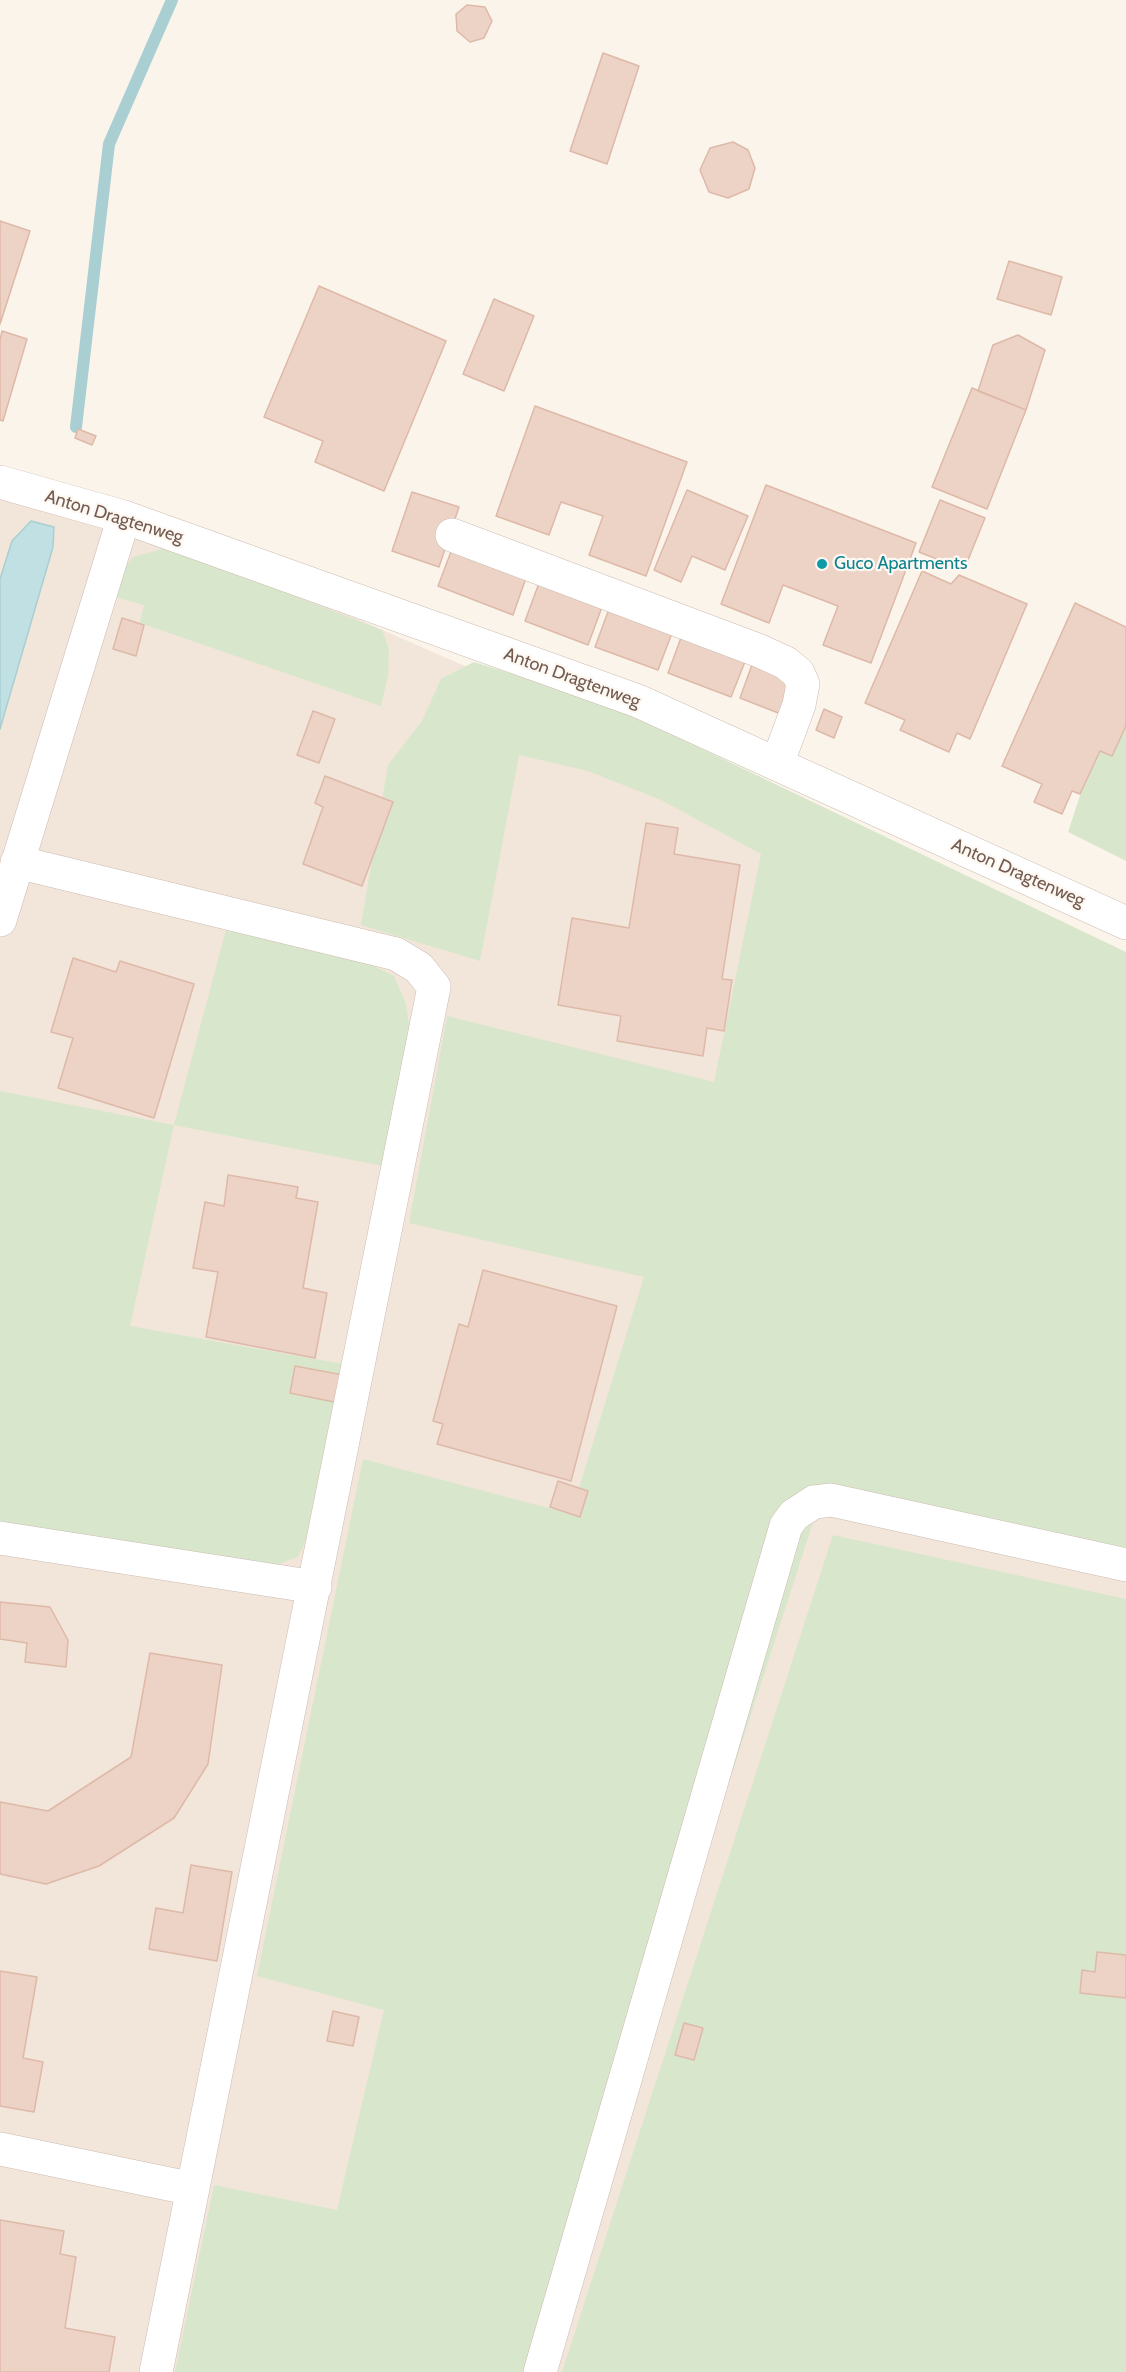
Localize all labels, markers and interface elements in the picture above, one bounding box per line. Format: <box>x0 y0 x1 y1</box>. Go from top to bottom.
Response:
street label: Anton Dragtenweg <box>42 486 186 548</box>
place label: Guco Apartments <box>834 553 967 575</box>
marker: Guco Apartments <box>815 557 829 571</box>
street label: Anton Dragtenweg <box>501 643 643 713</box>
street label: Anton Dragtenweg <box>948 834 1088 912</box>

